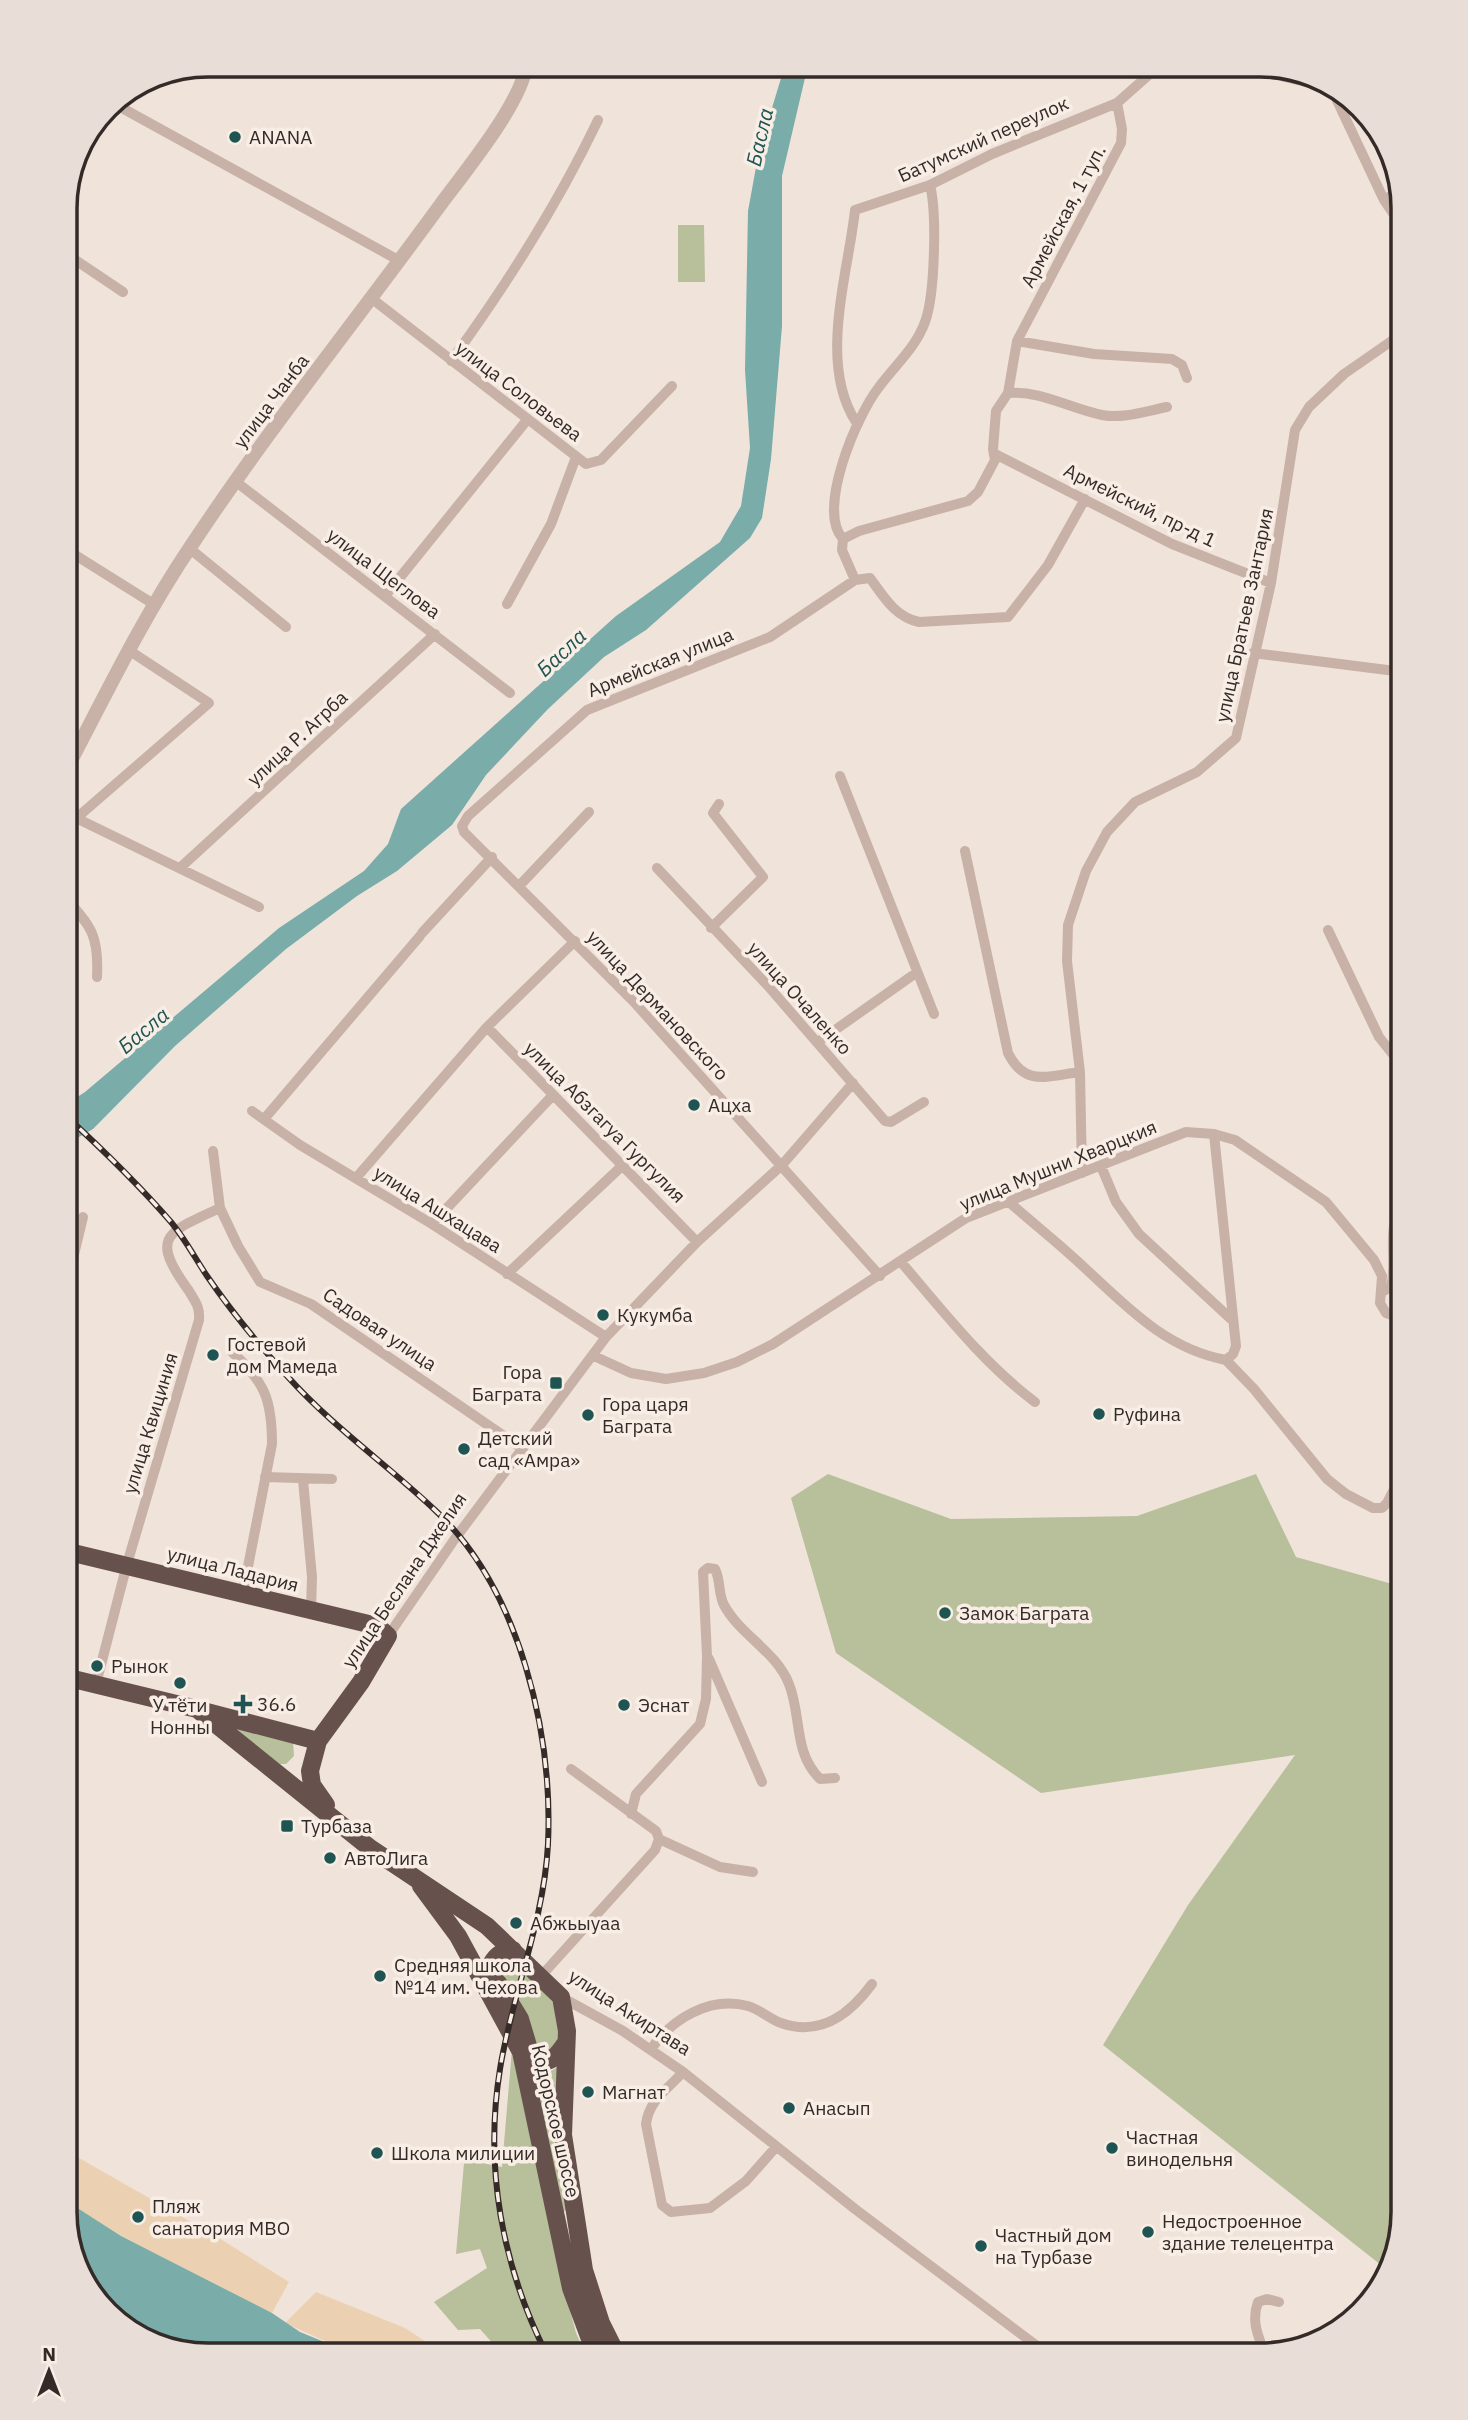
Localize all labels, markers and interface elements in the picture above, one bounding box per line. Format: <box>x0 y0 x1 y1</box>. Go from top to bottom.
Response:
street label: Батумский переулок <box>894 91 1072 187</box>
water label: Басла <box>739 105 779 169</box>
place label: ANANA <box>249 125 312 149</box>
marker: ANANA <box>227 129 243 145</box>
street label: Армейская, 1 туп. <box>1015 140 1111 292</box>
street label: улица Соловьева <box>451 336 587 446</box>
street label: улица Чанба <box>228 349 314 453</box>
street label: Армейский, пр-д 1 <box>1060 458 1220 552</box>
street label: улица Братьев Зантария <box>1210 506 1278 724</box>
street label: улица Щеглова <box>322 522 446 624</box>
water label: Басла <box>530 622 592 682</box>
street label: Армейская улица <box>584 622 736 702</box>
street label: улица Р. Агрба <box>242 685 352 791</box>
street label: улица Дермановского <box>582 925 734 1085</box>
street label: улица Очаленко <box>743 936 857 1060</box>
water label: Басла <box>111 1000 175 1060</box>
street label: улица Абзгагуа Гургулия <box>519 1036 691 1208</box>
place label: Ацха <box>708 1093 751 1117</box>
marker: Ацха <box>686 1097 702 1113</box>
street label: улица Мушни Хварцкия <box>956 1114 1160 1216</box>
street label: улица Ашхацава <box>370 1160 506 1258</box>
street label: Садовая улица <box>318 1282 442 1376</box>
place label: Кукумба <box>617 1303 693 1327</box>
marker: Кукумба <box>595 1307 611 1323</box>
place label: Гостевой дом Мамеда <box>227 1332 337 1378</box>
marker: Гостевой дом Мамеда <box>205 1347 221 1363</box>
street label: улица Квициния <box>117 1350 183 1496</box>
place label: Гора Баграта <box>472 1360 542 1406</box>
marker: Гора Баграта <box>548 1375 564 1391</box>
place label: Гора царя Баграта <box>602 1392 689 1438</box>
place label: Руфина <box>1113 1402 1181 1426</box>
marker: Руфина <box>1091 1406 1107 1422</box>
marker: Гора царя Баграта <box>580 1407 596 1423</box>
place label: Детский сад «Амра» <box>478 1426 580 1472</box>
marker: Детский сад «Амра» <box>456 1441 472 1457</box>
street label: улица Беслана Джелия <box>336 1488 472 1672</box>
street label: улица Ладария <box>165 1541 301 1597</box>
place label: Замок Баграта <box>959 1601 1089 1625</box>
marker: Замок Баграта <box>937 1605 953 1621</box>
place label: Рынок <box>111 1654 169 1678</box>
marker: Рынок <box>89 1658 105 1674</box>
marker: У тёти Нонны <box>172 1675 188 1691</box>
place label: 36.6 <box>257 1692 296 1716</box>
place label: У тёти Нонны <box>150 1693 210 1739</box>
place label: Эснат <box>638 1693 690 1717</box>
marker: 36.6 <box>235 1696 251 1712</box>
marker: Эснат <box>616 1697 632 1713</box>
place label: Турбаза <box>301 1814 372 1838</box>
marker: Турбаза <box>279 1818 295 1834</box>
place label: АвтоЛига <box>344 1846 428 1870</box>
marker: АвтоЛига <box>322 1850 338 1866</box>
place label: Абжьыуаа <box>530 1911 620 1935</box>
marker: Абжьыуаа <box>508 1915 524 1931</box>
place label: Средняя школа №14 им. Чехова <box>394 1953 538 1999</box>
street label: улица Акиртава <box>564 1963 696 2061</box>
marker: Средняя школа №14 им. Чехова <box>372 1968 388 1984</box>
street label: Кодорское шоссе <box>527 2042 585 2200</box>
place label: Магнат <box>602 2080 666 2104</box>
marker: Магнат <box>580 2084 596 2100</box>
place label: Анасып <box>803 2096 871 2120</box>
marker: Анасып <box>781 2100 797 2116</box>
place label: Частная винодельня <box>1126 2125 1233 2171</box>
marker: Частная винодельня <box>1104 2140 1120 2156</box>
place label: Школа милиции <box>391 2141 535 2165</box>
marker: Школа милиции <box>369 2145 385 2161</box>
place label: Пляж санатория МВО <box>152 2194 290 2240</box>
marker: Пляж санатория МВО <box>130 2209 146 2225</box>
place label: Недостроенное здание телецентра <box>1162 2209 1334 2255</box>
place label: Частный дом на Турбазе <box>995 2223 1112 2269</box>
marker: Недостроенное здание телецентра <box>1140 2224 1156 2240</box>
marker: Частный дом на Турбазе <box>973 2238 989 2254</box>
north arrow <box>14 2336 84 2406</box>
text: N <box>42 2342 56 2366</box>

